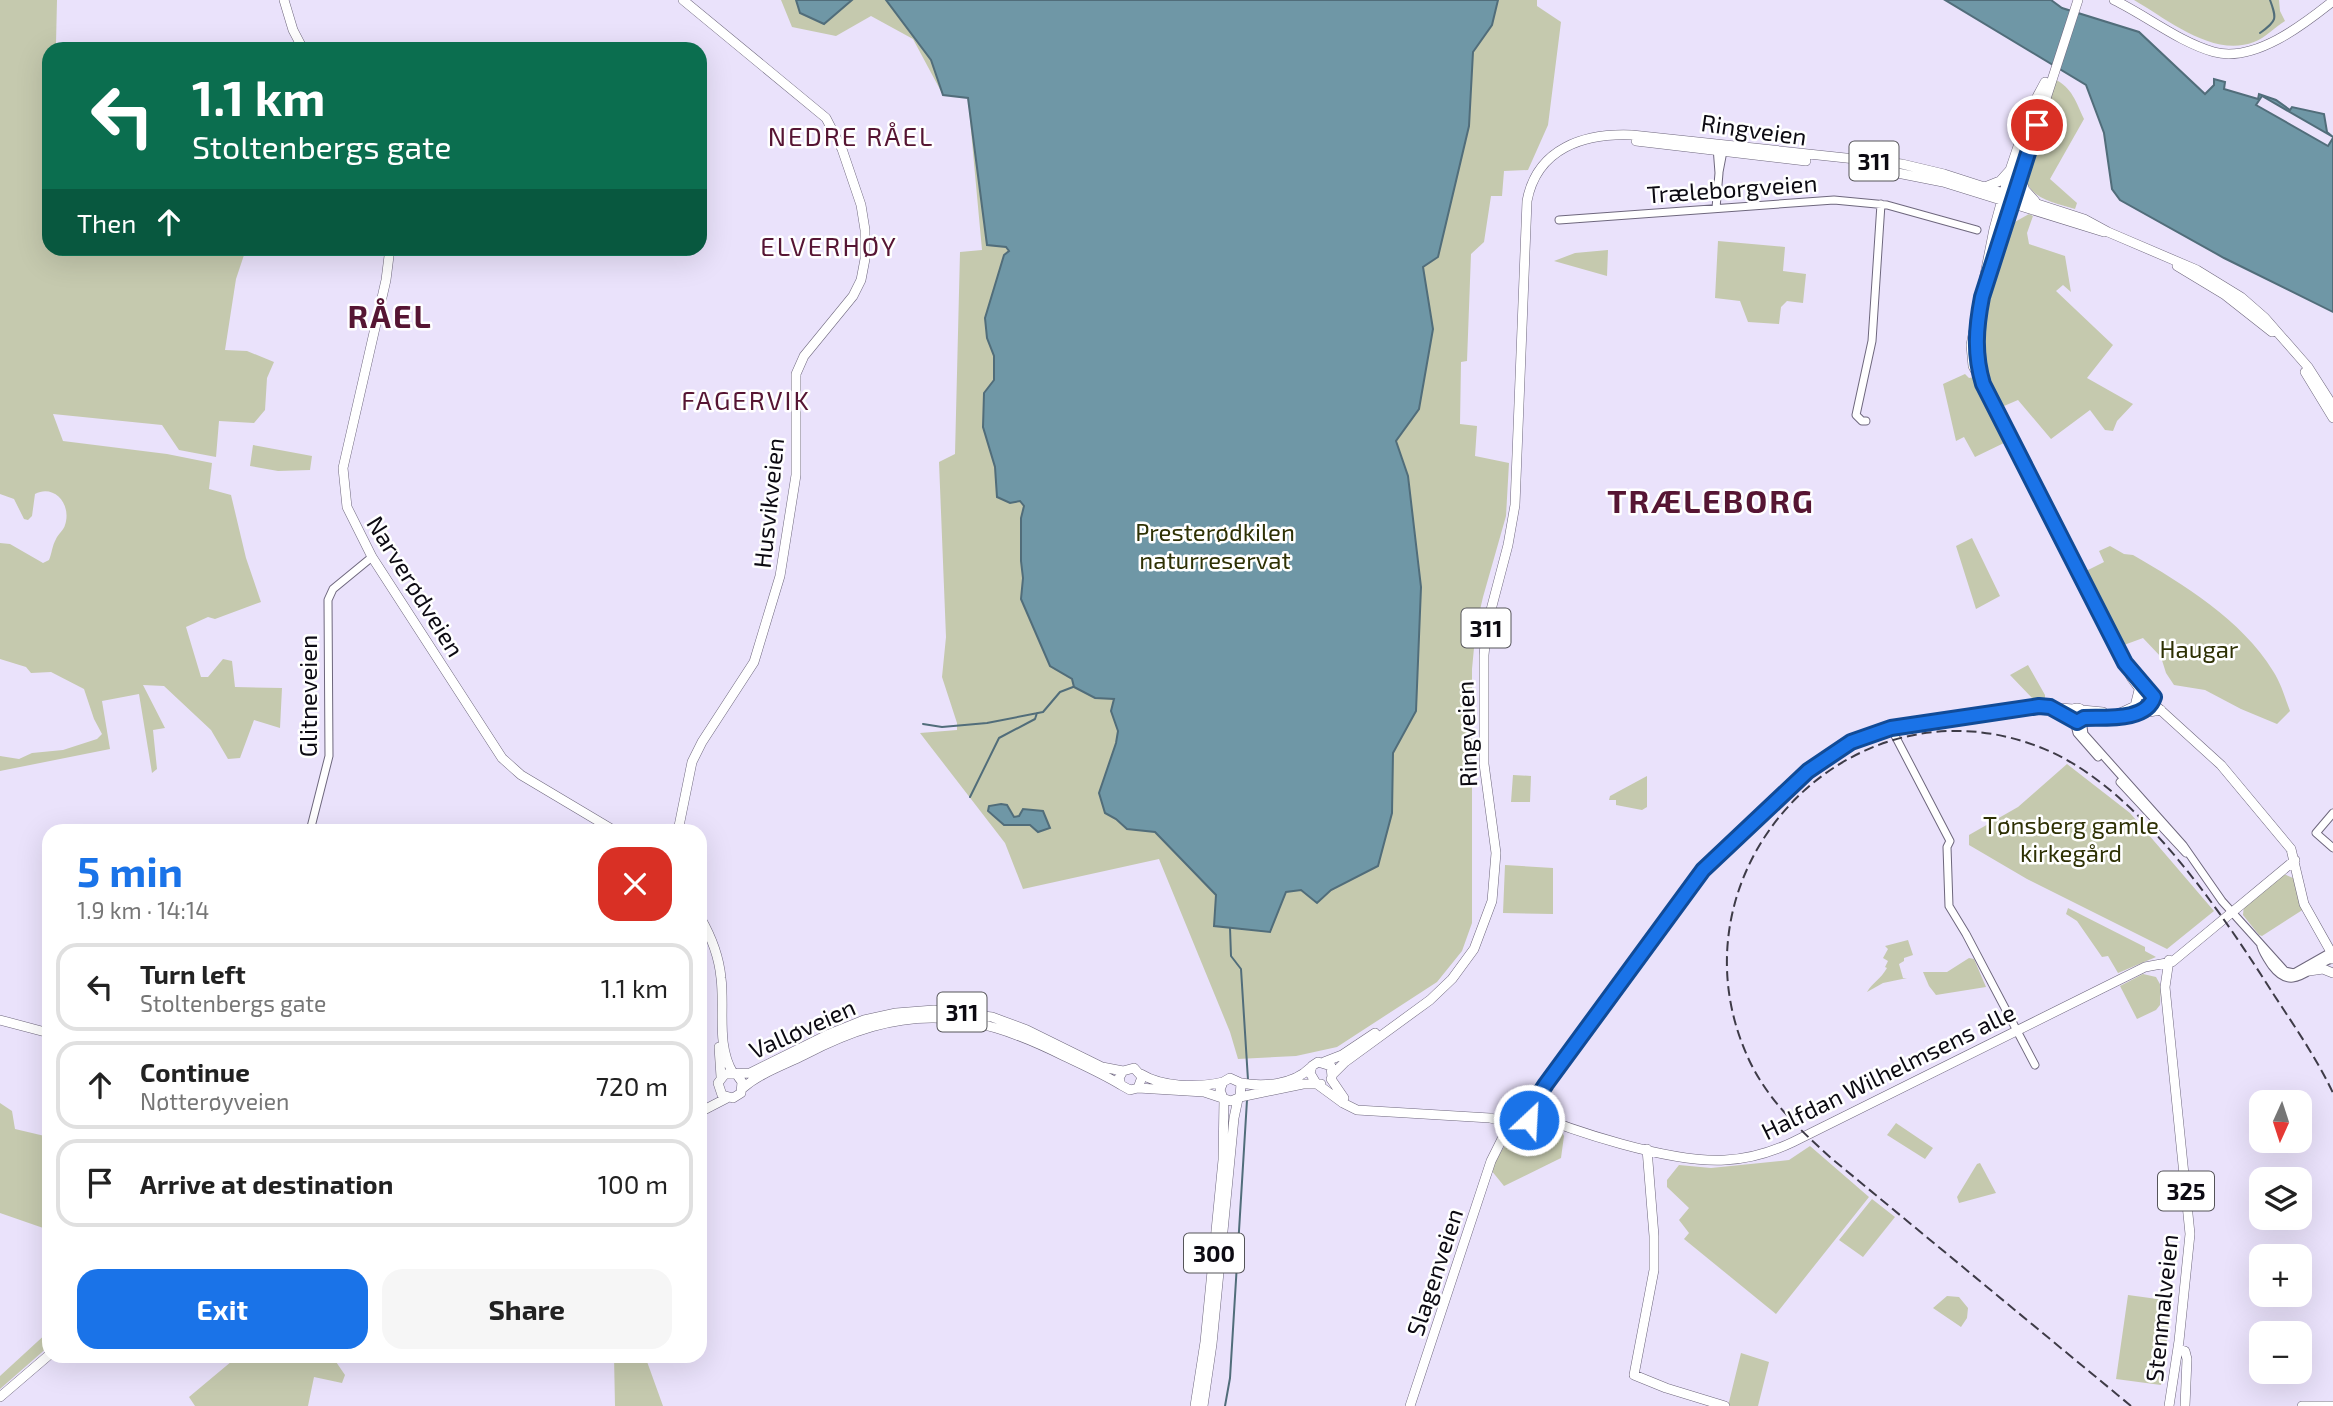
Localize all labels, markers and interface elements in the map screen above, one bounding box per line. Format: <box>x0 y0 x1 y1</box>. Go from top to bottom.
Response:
text: 1.1 km <box>192 67 325 126</box>
icon: left <box>77 70 168 161</box>
pin <box>2007 95 2067 155</box>
icon: arrive <box>2018 106 2056 144</box>
street label: Ringveien <box>1699 107 1809 151</box>
district label: NEDRE RÅEL <box>768 120 934 151</box>
text: Stoltenbergs gate <box>192 127 451 165</box>
road number: 311 <box>1850 142 1898 180</box>
street label: Træleborgveien <box>1646 168 1818 208</box>
icon: ahead <box>150 203 188 241</box>
text: Then <box>77 207 136 238</box>
district label: ELVERHØY <box>760 230 898 261</box>
district label: RÅEL <box>347 296 433 334</box>
district label: FAGERVIK <box>681 384 811 415</box>
street label: Husvikveien <box>747 436 789 570</box>
district label: TRÆLEBORG <box>1607 481 1815 519</box>
street label: Narverødveien <box>361 510 471 662</box>
park label: Presterødkilen naturreservat <box>1135 517 1295 574</box>
road number: 311 <box>1462 608 1510 648</box>
park label: Haugar <box>2160 634 2239 663</box>
street label: Glitneveien <box>293 635 322 757</box>
street label: Ringveien <box>1450 680 1482 788</box>
park label: Tønsberg gamle kirkegård <box>1983 810 2159 867</box>
text: 5 min <box>77 845 183 895</box>
button: close <box>598 847 672 921</box>
text: 1.9 km · 14:14 <box>77 896 209 924</box>
text: Turn left <box>140 958 246 989</box>
icon: left <box>81 968 119 1006</box>
text: 1.1 km <box>601 972 668 1003</box>
text: Stoltenbergs gate <box>140 989 326 1017</box>
street label: Valløveien <box>744 992 860 1064</box>
road number: 311 <box>937 993 986 1032</box>
street label: Halfdan Wilhelmsens alle <box>1756 997 2020 1145</box>
text: Continue <box>140 1056 250 1087</box>
icon: ahead <box>81 1066 119 1104</box>
text: 720 m <box>596 1070 668 1101</box>
position arrow <box>1492 1083 1566 1157</box>
text: Nøtterøyveien <box>140 1087 289 1115</box>
north arrow <box>2249 1090 2312 1153</box>
map controls <box>2249 1090 2312 1384</box>
icon: arrive <box>81 1164 119 1202</box>
button: layers <box>2249 1167 2312 1230</box>
text: Arrive at destination <box>140 1168 393 1199</box>
text: 100 m <box>598 1168 668 1199</box>
road number: 325 <box>2158 1172 2214 1210</box>
street label: Slagenveien <box>1400 1205 1468 1339</box>
street label: Stenmalveien <box>2139 1233 2183 1383</box>
road number: 300 <box>1184 1234 1244 1272</box>
button: + <box>2249 1244 2312 1307</box>
button: Exit <box>77 1269 368 1349</box>
button: Share <box>382 1269 672 1349</box>
button: − <box>2249 1321 2312 1384</box>

